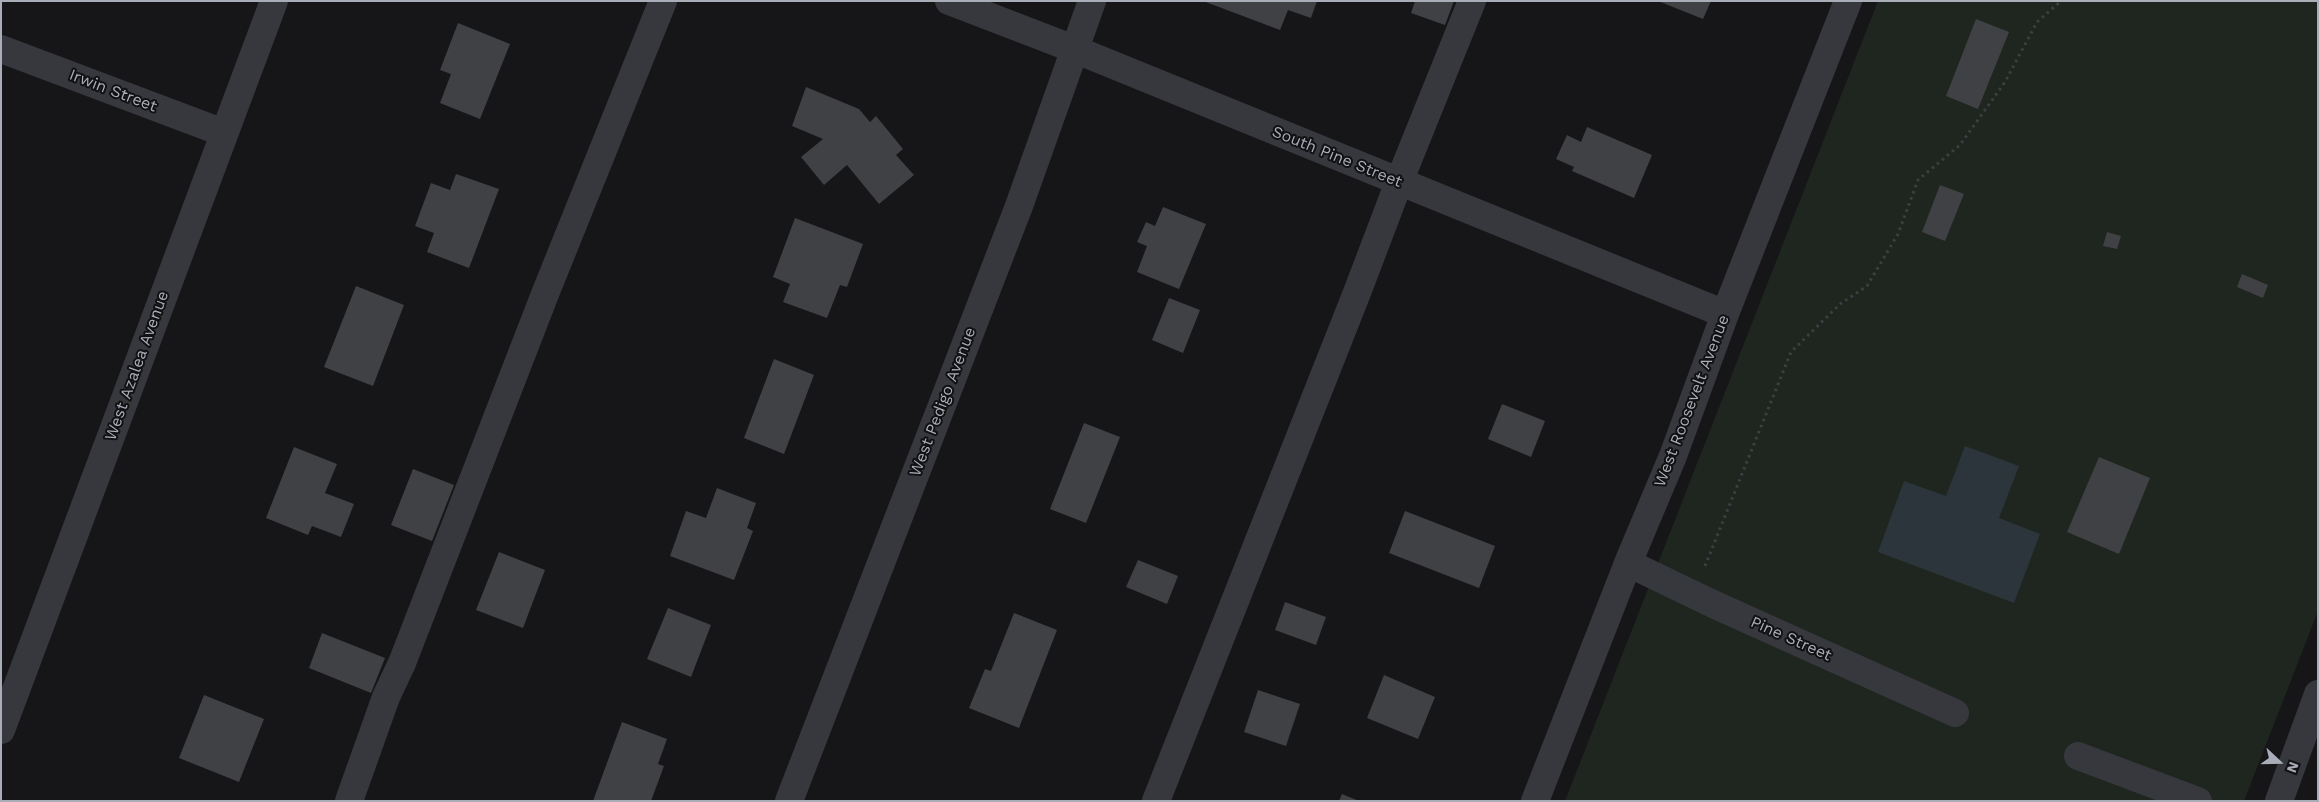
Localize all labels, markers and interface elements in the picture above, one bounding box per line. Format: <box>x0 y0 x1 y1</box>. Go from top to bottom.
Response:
street label: Irwin Street <box>66 65 160 117</box>
street label: South Pine Street <box>1269 122 1405 192</box>
street label: West Azalea Avenue <box>101 288 173 444</box>
street label: West Roosevelt Avenue <box>1650 312 1734 490</box>
street label: West Pedigo Avenue <box>906 325 980 479</box>
street label: Pine Street <box>1747 613 1835 665</box>
north arrow <box>2254 737 2304 787</box>
text: N <box>2284 760 2302 775</box>

